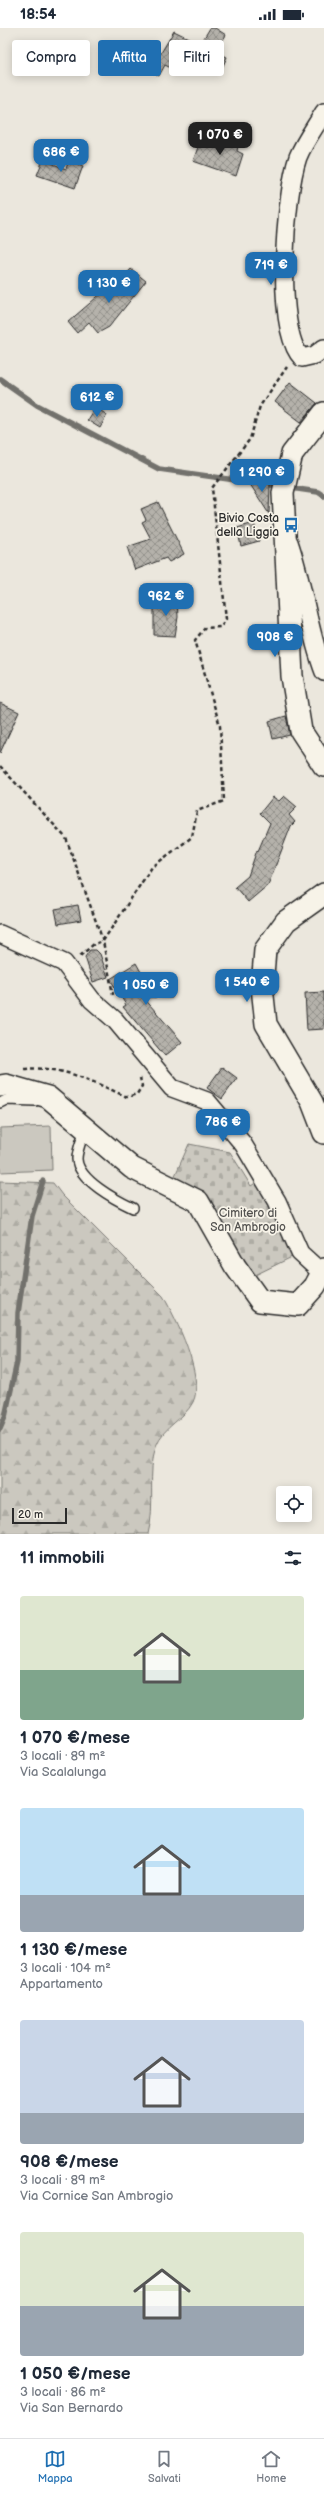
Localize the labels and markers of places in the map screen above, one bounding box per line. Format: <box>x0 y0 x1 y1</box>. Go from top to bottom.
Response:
pin: 1 070 € <box>183 122 257 156</box>
pin: 686 € <box>33 139 89 173</box>
pin: 719 € <box>243 252 299 286</box>
pin: 1 130 € <box>72 270 146 304</box>
pin: 612 € <box>69 384 125 418</box>
pin: 1 290 € <box>225 459 299 493</box>
place label: Bivio Costa della Liggia <box>217 511 279 540</box>
bus stop icon: Bivio Costa della Liggia <box>282 516 300 534</box>
pin: 962 € <box>138 583 194 617</box>
pin: 908 € <box>247 624 303 658</box>
pin: 1 540 € <box>210 969 284 1003</box>
pin: 1 050 € <box>109 972 183 1006</box>
pin: 786 € <box>195 1109 251 1143</box>

